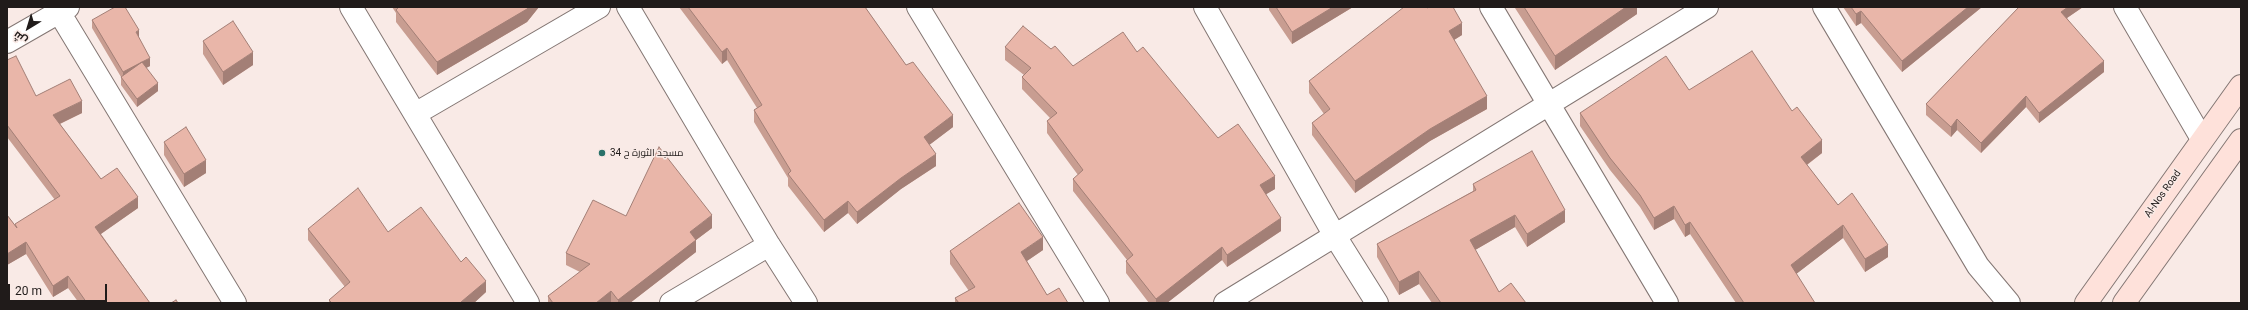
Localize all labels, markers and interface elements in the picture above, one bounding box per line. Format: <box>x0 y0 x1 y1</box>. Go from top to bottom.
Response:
north arrow <box>8 8 48 48</box>
text: ش <box>11 28 30 47</box>
place label: مسجد الثورة ح 34 <box>610 147 684 159</box>
marker: مسجد الثورة ح 34 <box>597 148 607 158</box>
street label: Al-Nos Road <box>2142 168 2184 220</box>
scale bar <box>10 276 109 302</box>
text: 20 m <box>15 284 42 298</box>

